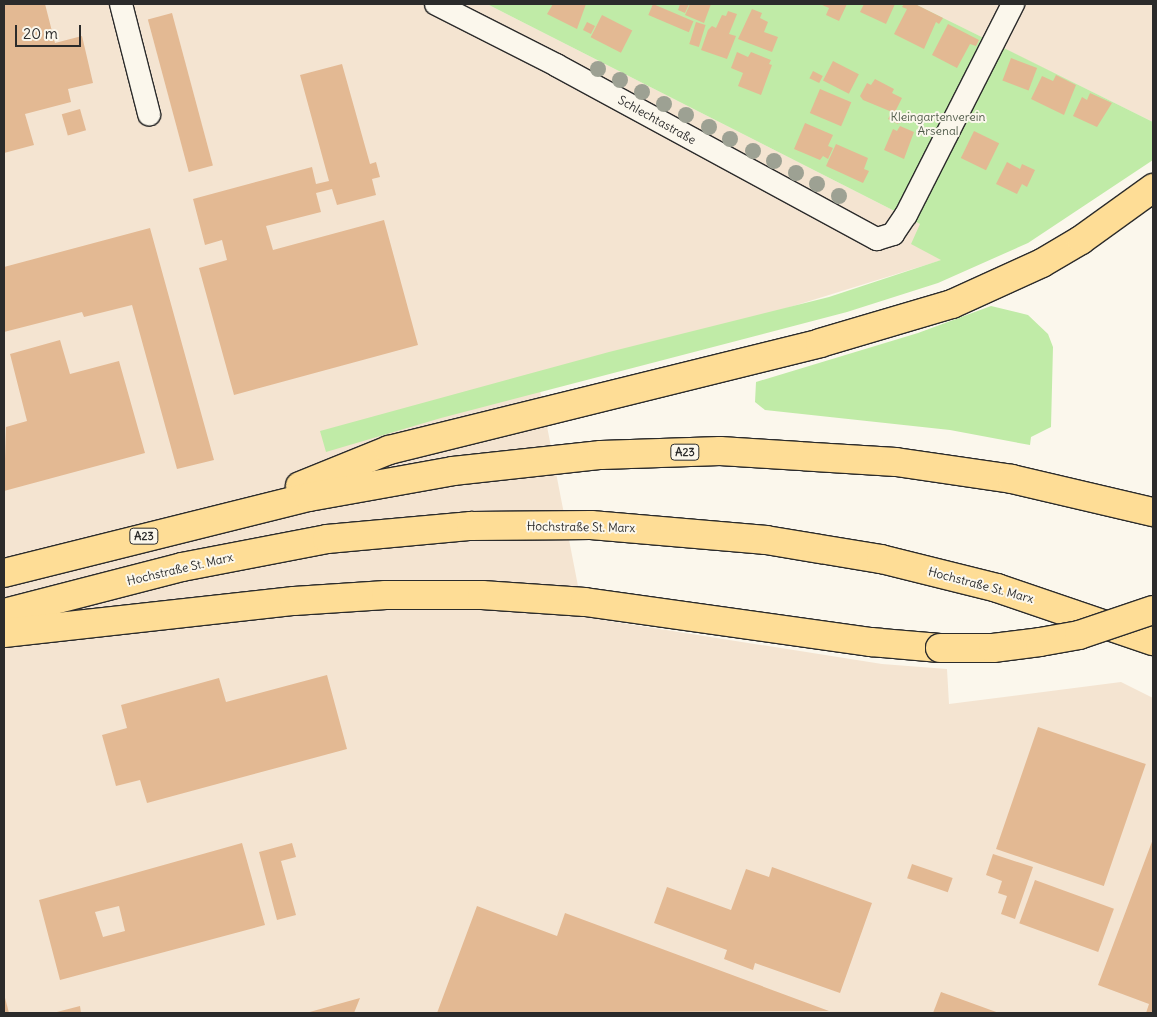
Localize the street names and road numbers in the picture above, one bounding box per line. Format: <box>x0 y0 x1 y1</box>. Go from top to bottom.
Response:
street label: Schlechtastraße <box>616 93 698 147</box>
road number: A23 <box>670 444 700 461</box>
street label: Hochstraße St. Marx <box>527 519 635 535</box>
road number: A23 <box>129 528 159 544</box>
street label: Hochstraße St. Marx <box>126 550 234 588</box>
street label: Hochstraße St. Marx <box>927 564 1035 606</box>

